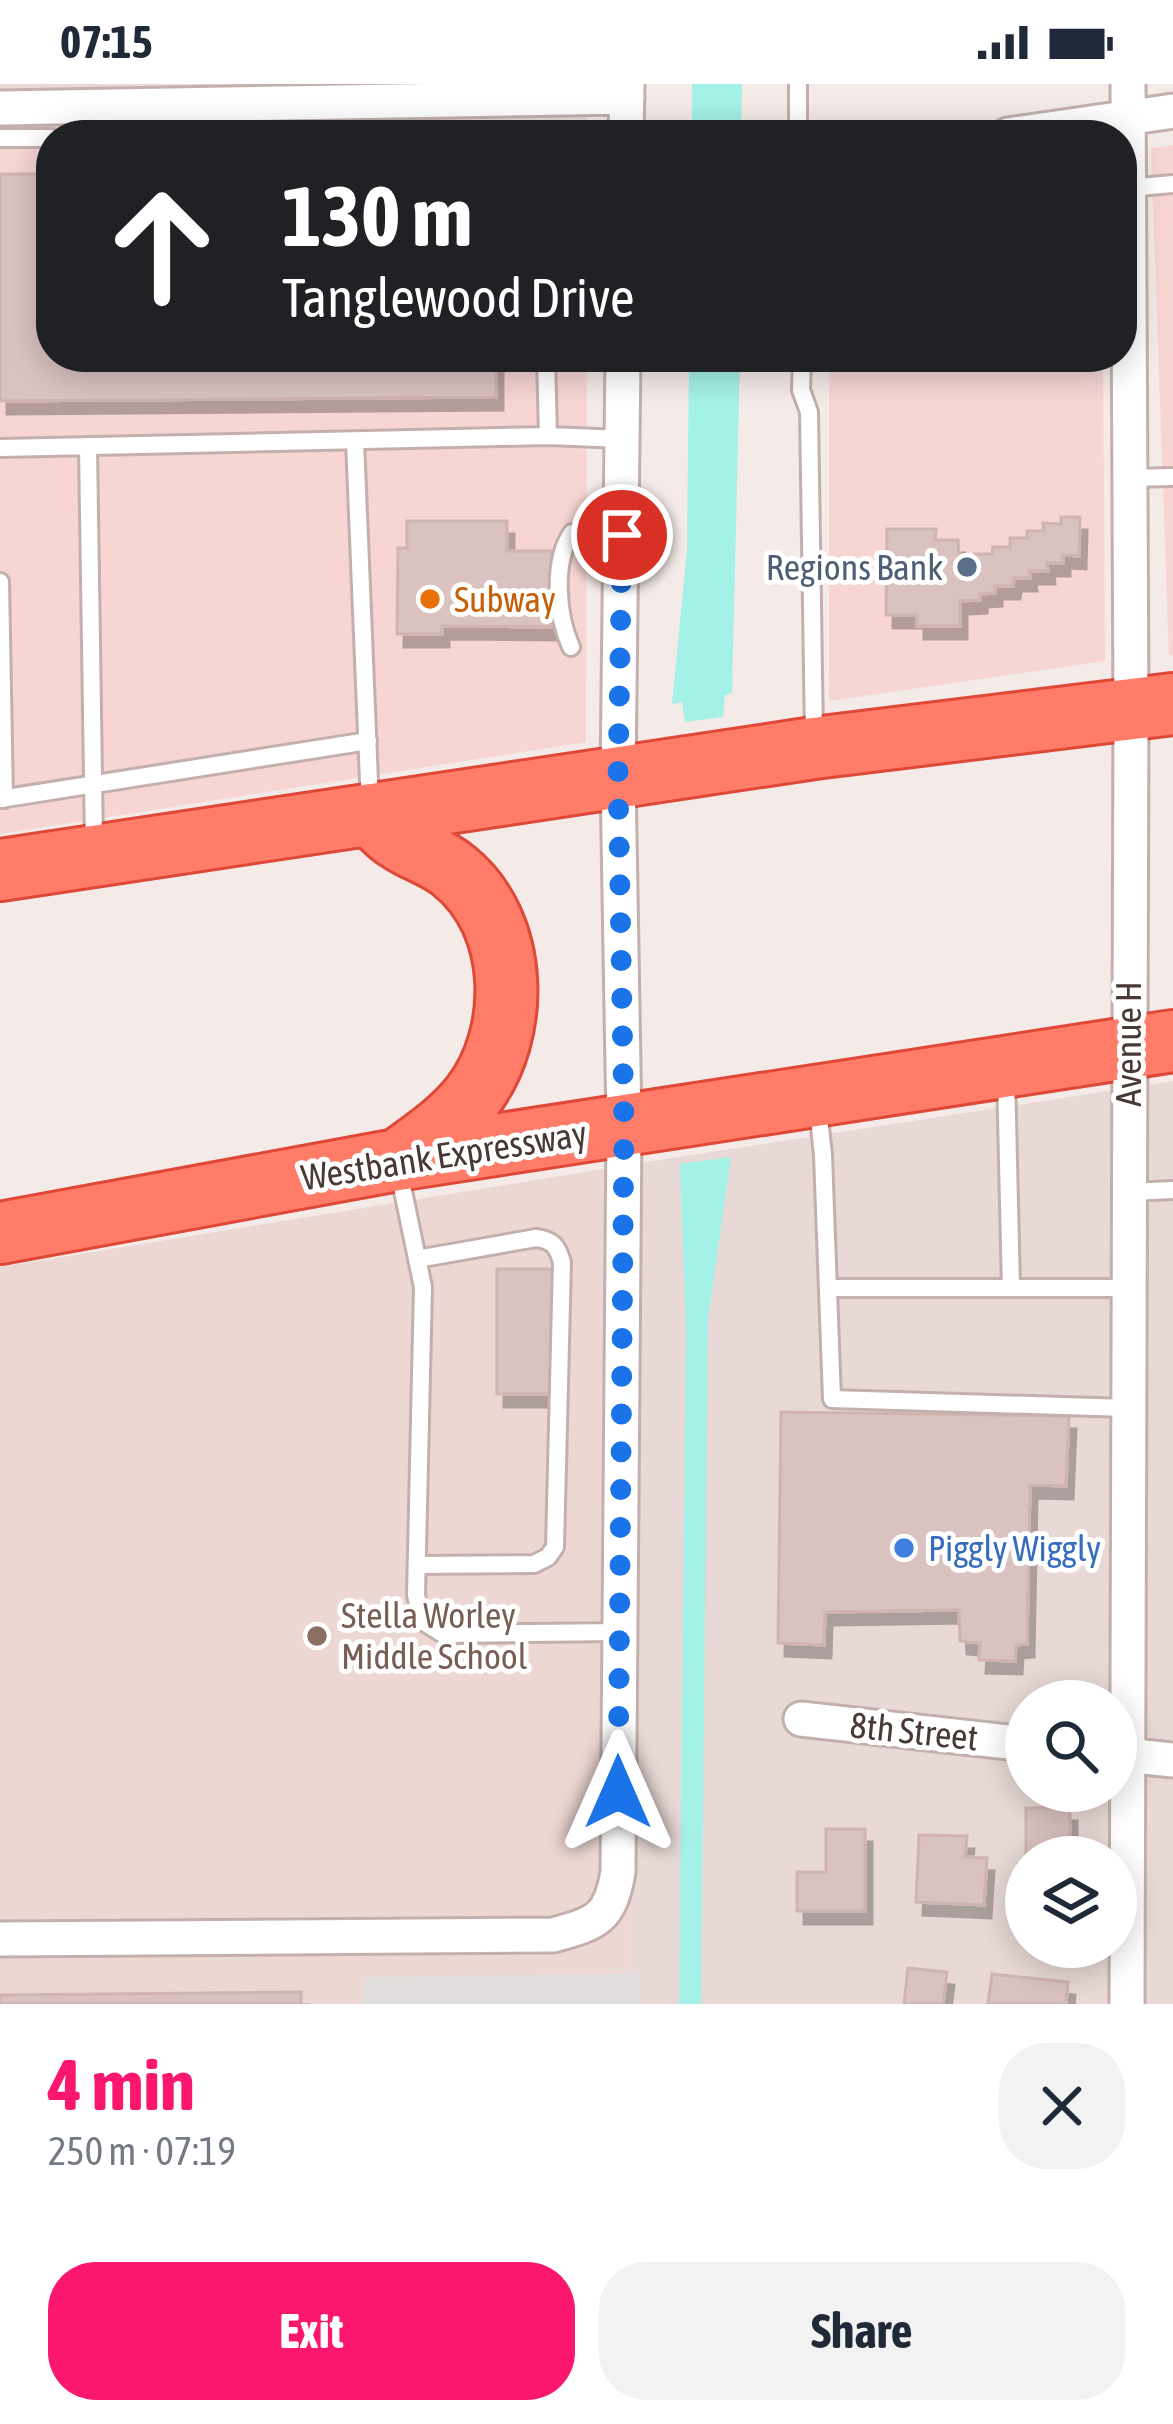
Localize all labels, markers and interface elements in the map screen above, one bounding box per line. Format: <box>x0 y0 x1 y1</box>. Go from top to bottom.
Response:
text: 07:15 <box>60 16 153 68</box>
icon: ahead <box>84 168 240 324</box>
text: 130 m <box>282 168 472 264</box>
text: Tanglewood Drive <box>282 267 634 328</box>
pin <box>571 484 673 586</box>
icon: arrive <box>589 502 655 568</box>
place label: Regions Bank <box>766 546 943 588</box>
marker: Regions Bank <box>954 554 980 580</box>
place label: Subway <box>454 578 556 620</box>
marker: Subway <box>417 586 443 612</box>
street label: Avenue H <box>1107 981 1149 1107</box>
street label: Westbank Expressway <box>298 1112 590 1198</box>
place label: Piggly Wiggly <box>928 1527 1101 1569</box>
marker: Piggly Wiggly <box>891 1535 917 1561</box>
place label: Stella Worley Middle School <box>341 1594 528 1677</box>
marker: Stella Worley Middle School <box>304 1623 330 1649</box>
map controls <box>1005 1680 1137 1968</box>
button: search <box>1005 1680 1137 1812</box>
street label: 8th Street <box>848 1703 980 1759</box>
position arrow <box>555 1729 681 1855</box>
button: layers <box>1005 1836 1137 1968</box>
text: 4 min <box>48 2043 195 2125</box>
button: close <box>999 2043 1125 2169</box>
text: 250 m · 07:19 <box>48 2129 236 2173</box>
button: Exit <box>48 2262 575 2400</box>
button: Share <box>599 2262 1125 2400</box>

